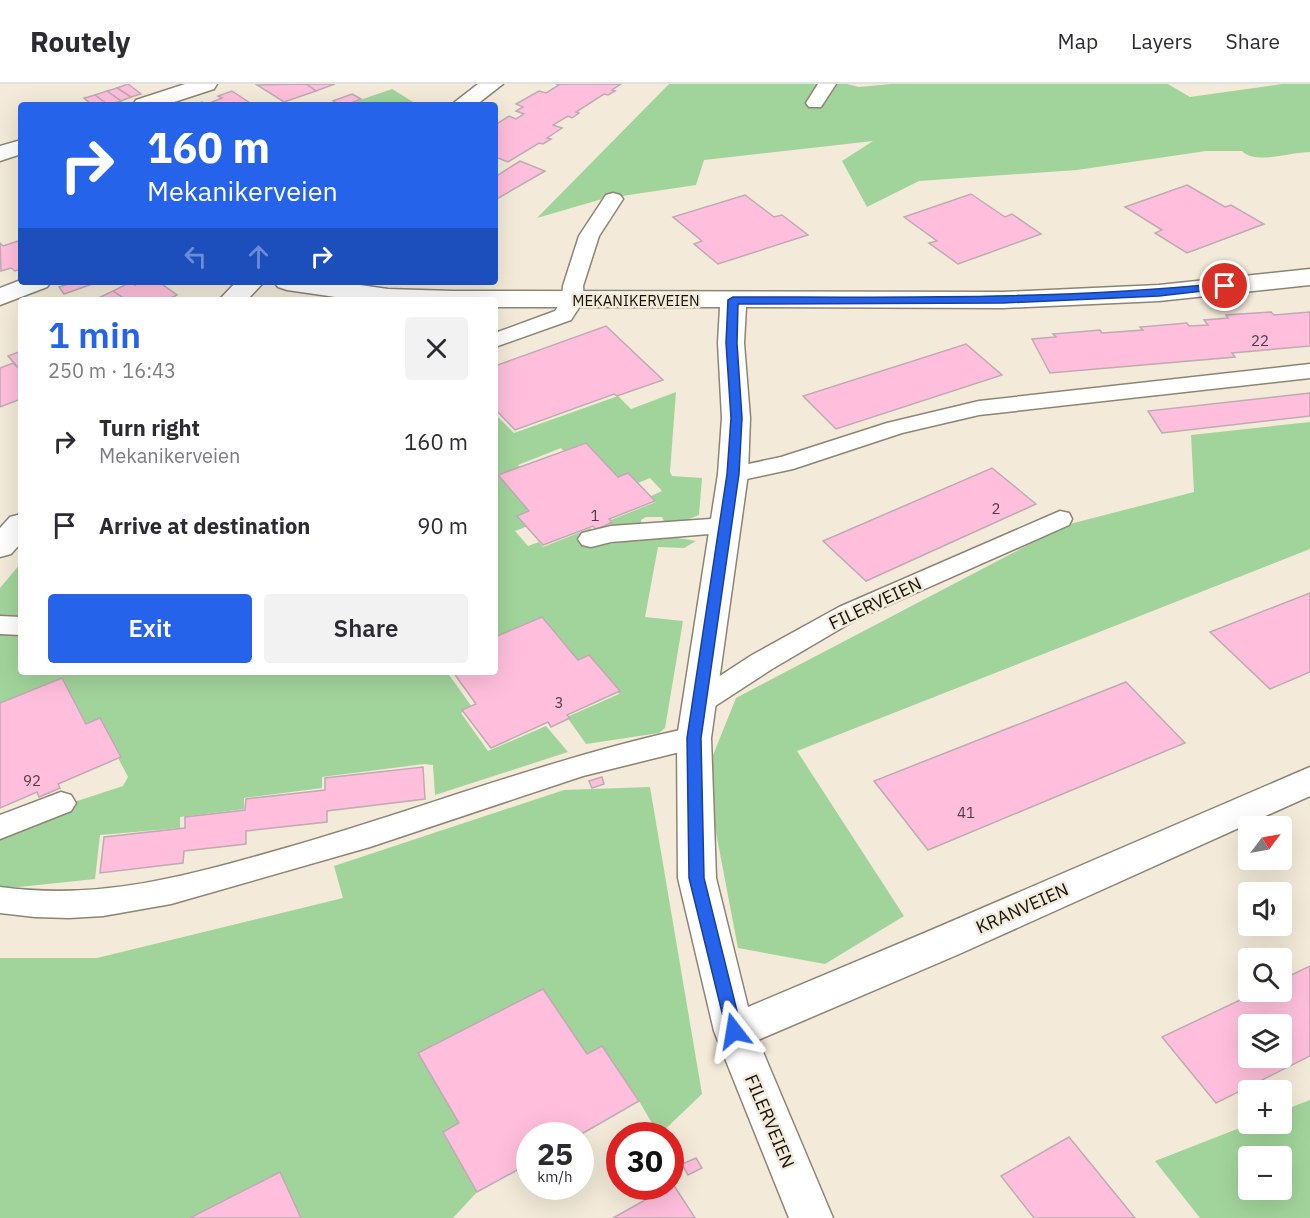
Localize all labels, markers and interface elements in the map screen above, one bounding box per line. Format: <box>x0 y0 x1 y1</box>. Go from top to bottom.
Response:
text: Routely <box>30 23 131 60</box>
text: Map <box>1058 27 1098 55</box>
text: Layers <box>1131 27 1193 55</box>
text: Share <box>1226 27 1280 55</box>
text: 160 m <box>147 120 270 175</box>
icon: right <box>48 126 126 204</box>
text: Mekanikerveien <box>147 173 338 208</box>
icon: left <box>179 240 212 273</box>
icon: ahead <box>242 240 275 273</box>
icon: right <box>305 240 338 273</box>
pin <box>1199 260 1250 311</box>
icon: arrive <box>1208 269 1241 302</box>
street label: MEKANIKERVEIEN <box>572 291 700 310</box>
text: 1 min <box>48 311 141 358</box>
button: close <box>405 317 468 380</box>
house number: 22 <box>1251 331 1269 350</box>
text: 250 m · 16:43 <box>48 357 176 384</box>
text: Turn right <box>99 413 200 442</box>
icon: right <box>48 425 81 458</box>
text: 160 m <box>404 427 468 456</box>
text: Mekanikerveien <box>99 442 240 469</box>
house number: 2 <box>991 499 1001 518</box>
house number: 1 <box>590 506 600 525</box>
icon: arrive <box>48 509 81 542</box>
text: Arrive at destination <box>99 511 310 540</box>
text: 90 m <box>417 511 468 540</box>
street label: FILERVEIEN <box>825 572 925 634</box>
button: Exit <box>48 594 252 663</box>
button: Share <box>264 594 468 663</box>
house number: 3 <box>554 693 564 712</box>
house number: 92 <box>23 771 41 790</box>
house number: 41 <box>957 803 975 822</box>
north arrow <box>1238 816 1292 870</box>
map controls <box>1238 816 1292 1200</box>
street label: KRANVEIEN <box>972 877 1072 939</box>
button: sound <box>1238 882 1292 936</box>
button: search <box>1238 948 1292 1002</box>
position arrow <box>702 999 766 1063</box>
button: layers <box>1238 1014 1292 1068</box>
street label: FILERVEIEN <box>740 1071 800 1171</box>
button: + <box>1238 1080 1292 1134</box>
speed limit sign: 30 <box>606 1122 684 1200</box>
text: 25 <box>537 1134 573 1173</box>
button: − <box>1238 1146 1292 1200</box>
text: km/h <box>537 1167 573 1186</box>

